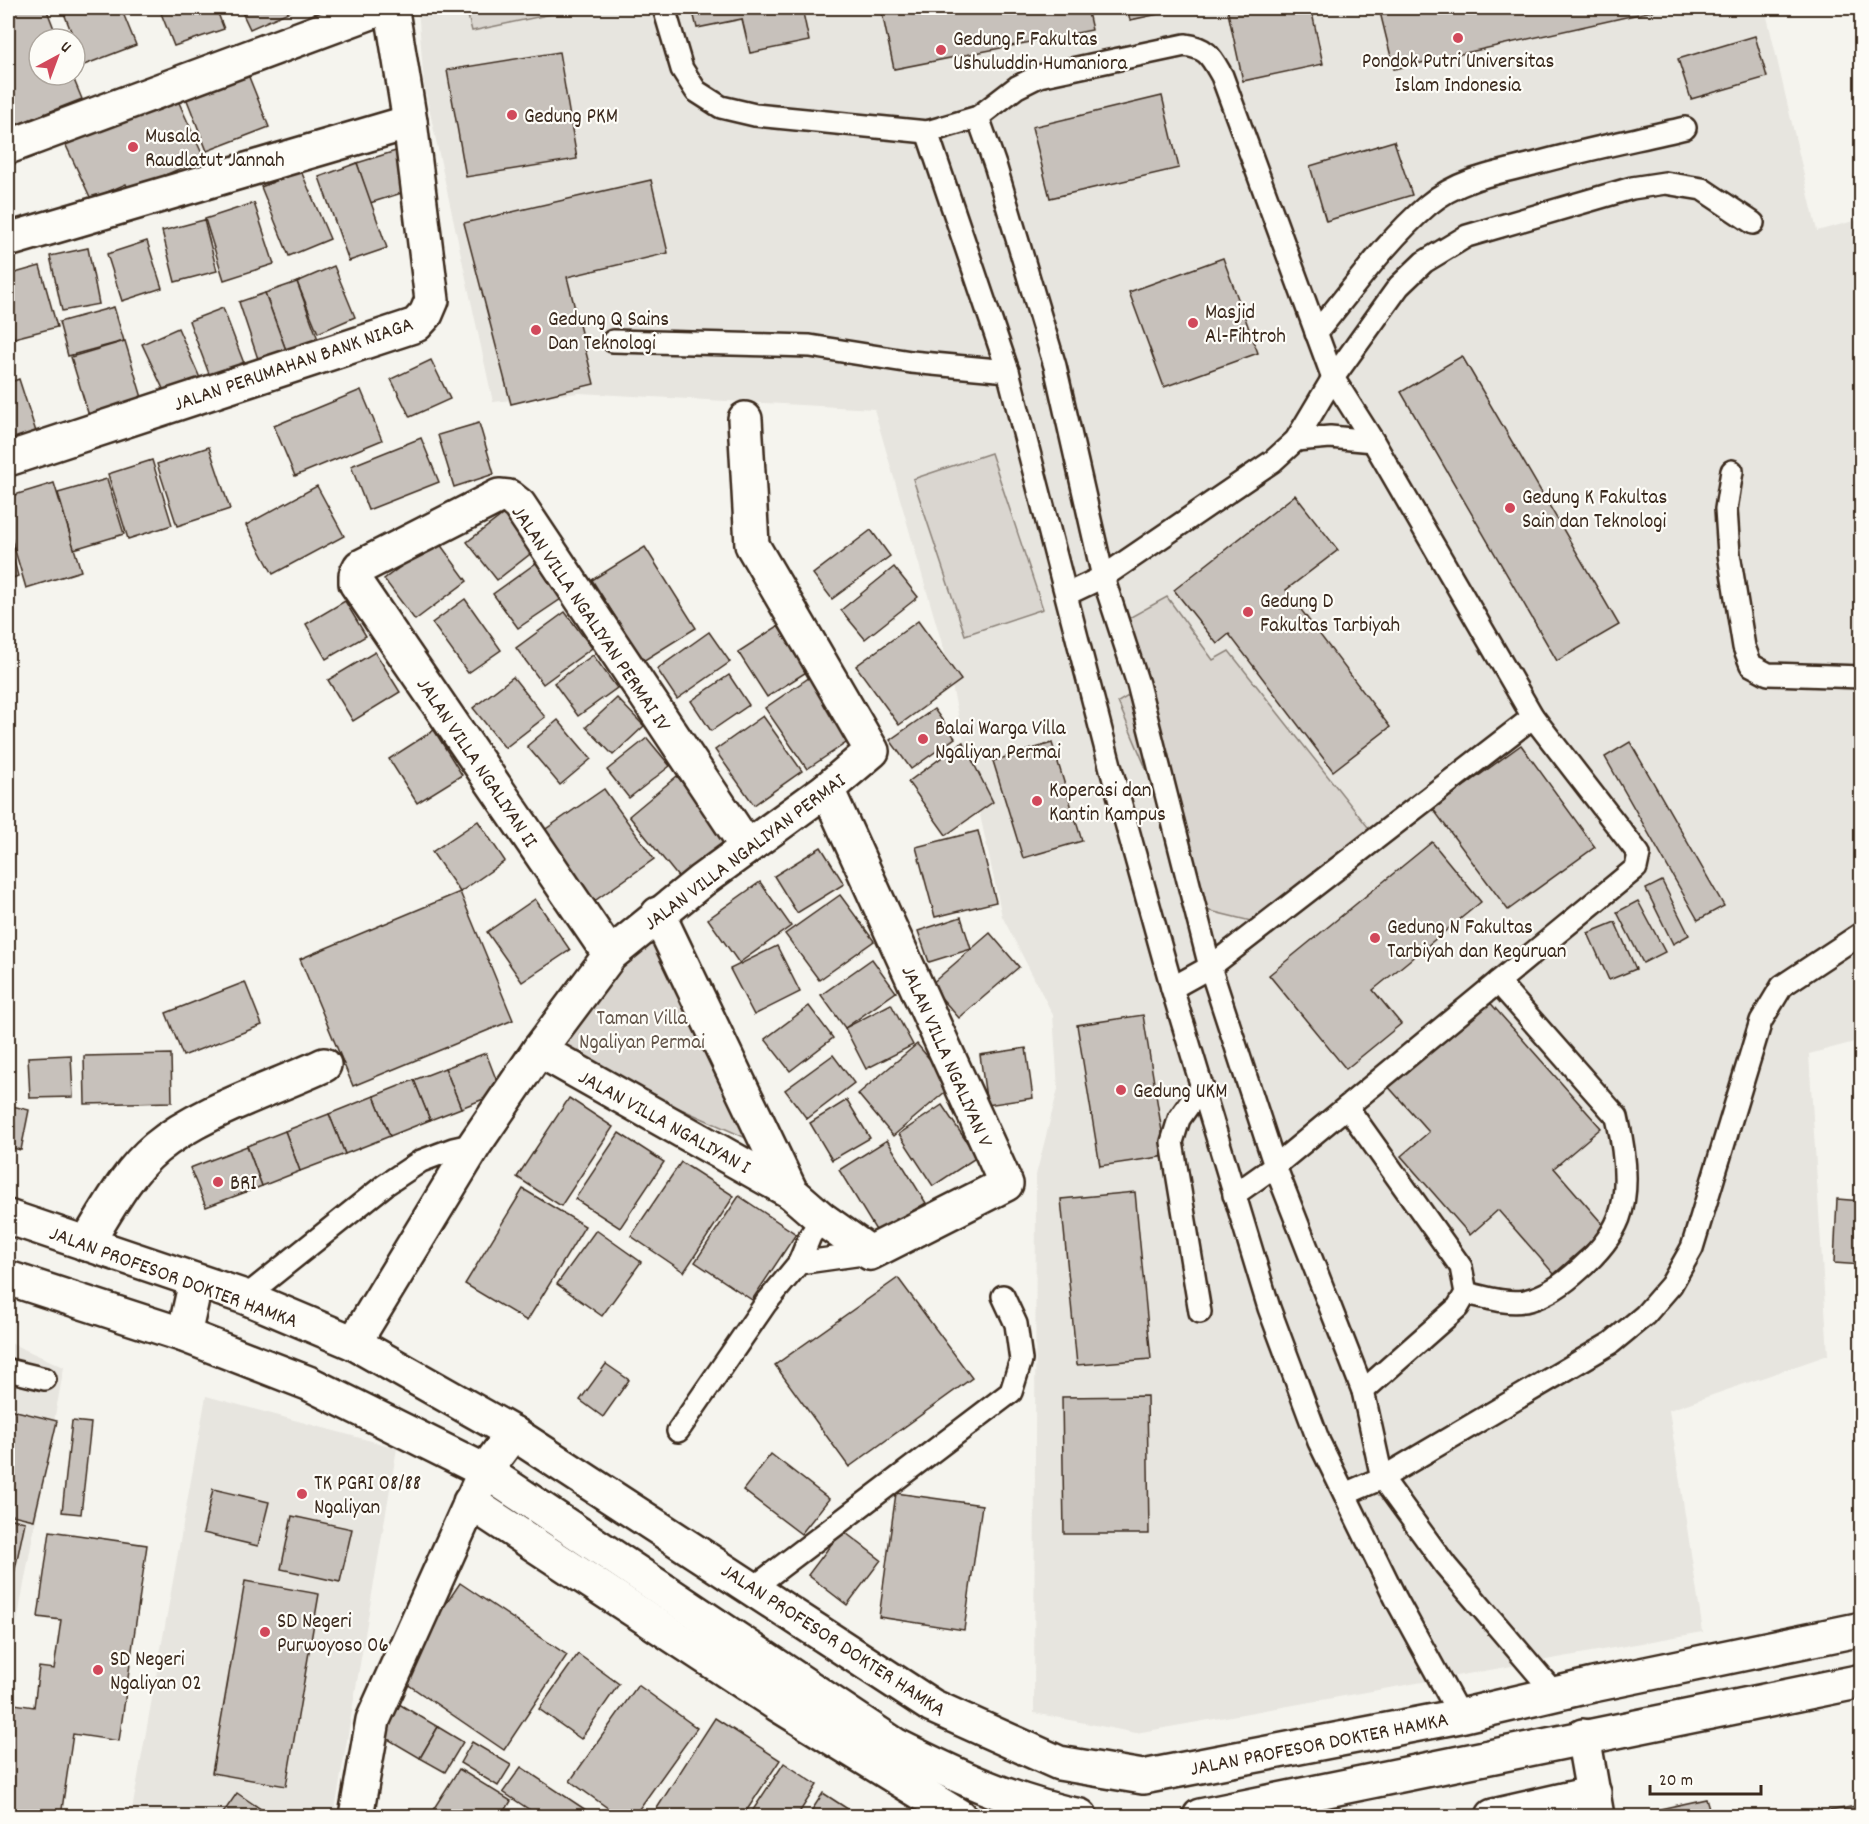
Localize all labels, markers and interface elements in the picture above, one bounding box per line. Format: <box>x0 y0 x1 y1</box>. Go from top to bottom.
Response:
place label: Gedung F Fakultas Ushuluddin Humaniora <box>953 26 1128 80</box>
north arrow <box>27 27 87 87</box>
marker: Pondok Putri Universitas Islam Indonesia <box>1451 31 1465 45</box>
text: U <box>55 36 76 59</box>
marker: Gedung F Fakultas Ushuluddin Humaniora <box>934 43 948 57</box>
place label: Pondok Putri Universitas Islam Indonesia <box>1362 48 1554 102</box>
place label: Gedung PKM <box>524 103 618 133</box>
marker: Gedung PKM <box>505 108 519 122</box>
place label: Musala Raudlatut Jannah <box>145 123 285 177</box>
marker: Musala Raudlatut Jannah <box>126 140 140 154</box>
place label: Masjid Al-Fihtroh <box>1205 299 1286 353</box>
place label: Gedung Q Sains Dan Teknologi <box>548 306 669 360</box>
street label: JALAN PERUMAHAN BANK NIAGA <box>170 311 418 421</box>
marker: Masjid Al-Fihtroh <box>1186 316 1200 330</box>
marker: Gedung Q Sains Dan Teknologi <box>529 323 543 337</box>
place label: Gedung K Fakultas Sain dan Teknologi <box>1522 484 1667 538</box>
street label: JALAN VILLA NGALIYAN PERMAI IV <box>502 500 677 739</box>
marker: Gedung K Fakultas Sain dan Teknologi <box>1503 501 1517 515</box>
place label: Gedung D Fakultas Tarbiyah <box>1260 588 1400 642</box>
marker: Gedung D Fakultas Tarbiyah <box>1241 605 1255 619</box>
street label: JALAN VILLA NGALIYAN II <box>407 673 544 855</box>
place label: Balai Warga Villa Ngaliyan Permai <box>935 715 1067 769</box>
marker: Balai Warga Villa Ngaliyan Permai <box>916 732 930 746</box>
street label: JALAN VILLA NGALIYAN PERMAI <box>639 767 853 939</box>
place label: Koperasi dan Kantin Kampus <box>1049 777 1166 831</box>
marker: Koperasi dan Kantin Kampus <box>1030 794 1044 808</box>
place label: Gedung N Fakultas Tarbiyah dan Keguruan <box>1387 914 1567 968</box>
marker: Gedung N Fakultas Tarbiyah dan Keguruan <box>1368 931 1382 945</box>
street label: JALAN VILLA NGALIYAN V <box>892 961 999 1153</box>
park label: Taman Villa Ngaliyan Permai <box>579 1005 705 1059</box>
street label: JALAN VILLA NGALIYAN I <box>572 1064 756 1184</box>
place label: Gedung UKM <box>1133 1078 1228 1108</box>
marker: Gedung UKM <box>1114 1083 1128 1097</box>
place label: BRI <box>230 1170 257 1200</box>
marker: BRI <box>211 1175 225 1189</box>
street label: JALAN PROFESOR DOKTER HAMKA <box>44 1220 302 1338</box>
place label: TK PGRI 08/88 Ngaliyan <box>314 1470 421 1524</box>
marker: TK PGRI 08/88 Ngaliyan <box>295 1487 309 1501</box>
street label: JALAN PROFESOR DOKTER HAMKA <box>714 1557 951 1726</box>
place label: SD Negeri Purwoyoso 06 <box>277 1608 389 1662</box>
marker: SD Negeri Purwoyoso 06 <box>258 1625 272 1639</box>
place label: SD Negeri Ngaliyan 02 <box>110 1646 202 1700</box>
marker: SD Negeri Ngaliyan 02 <box>91 1663 105 1677</box>
street label: JALAN PROFESOR DOKTER HAMKA <box>1188 1706 1451 1786</box>
scale bar <box>1650 1758 1761 1796</box>
text: 20 m <box>1659 1769 1693 1794</box>

